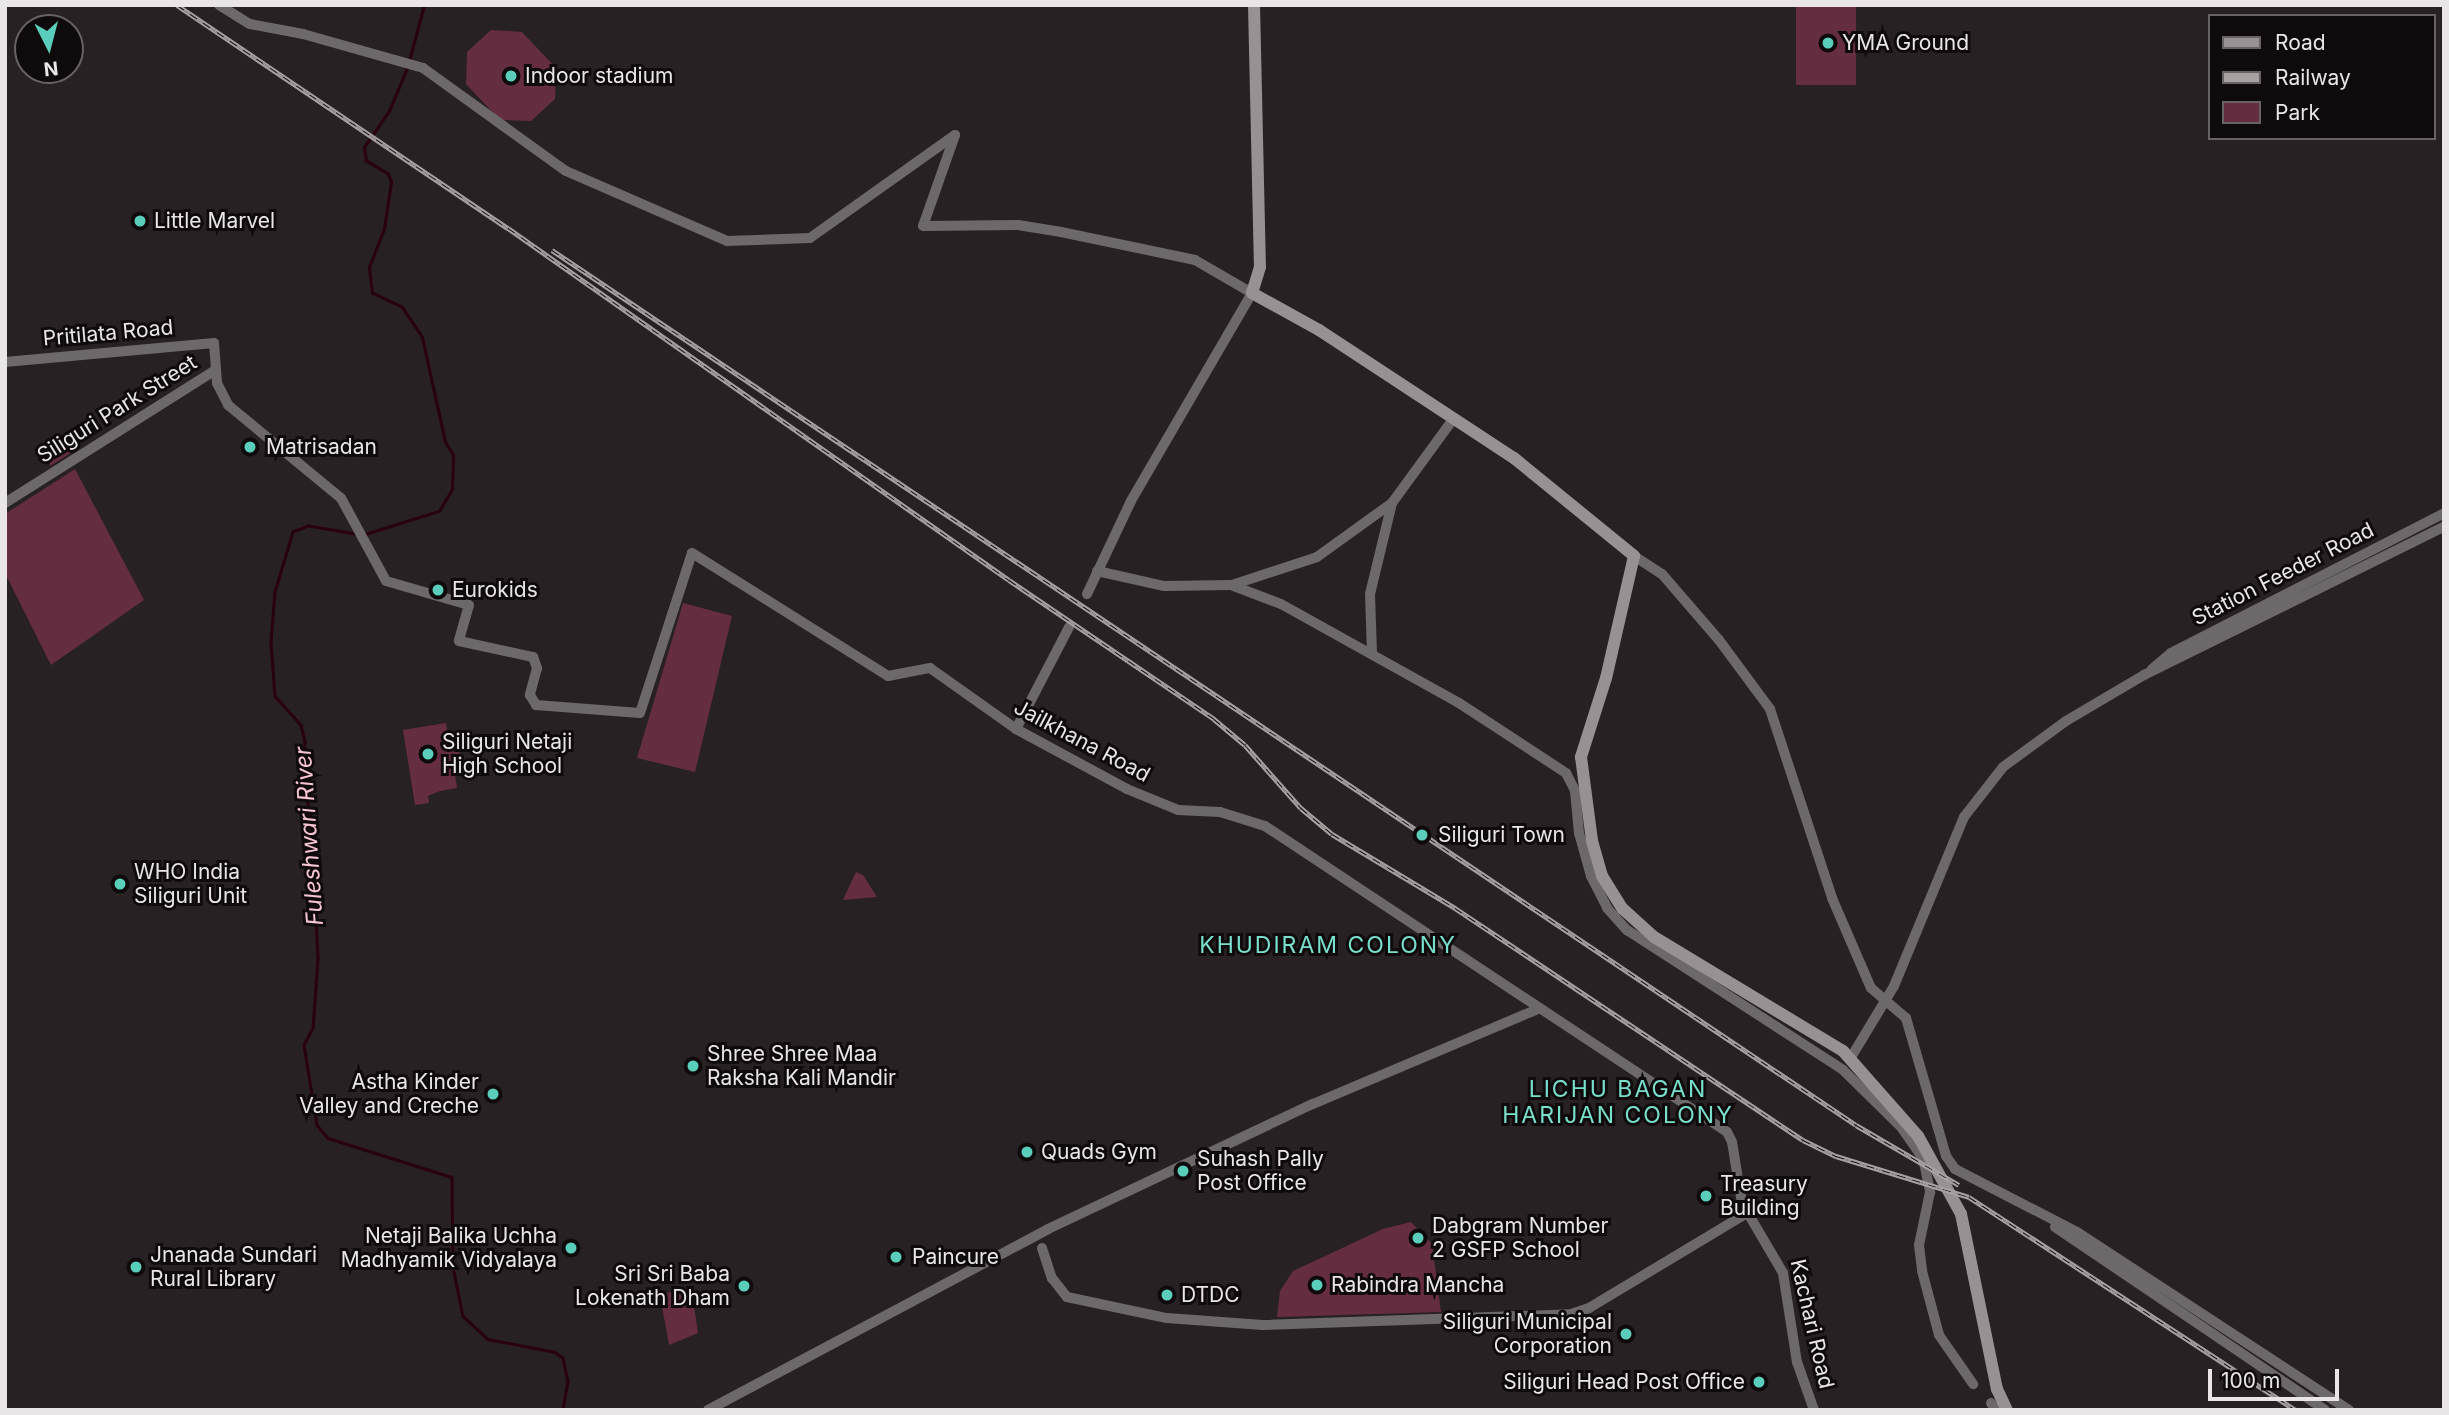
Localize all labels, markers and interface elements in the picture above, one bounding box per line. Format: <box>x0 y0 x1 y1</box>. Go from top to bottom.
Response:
north arrow <box>14 14 84 84</box>
legend <box>2208 14 2435 140</box>
place label: YMA Ground <box>1842 30 1969 56</box>
text: Road <box>2275 30 2326 55</box>
marker: YMA Ground <box>1820 35 1836 51</box>
text: N <box>43 56 59 81</box>
place label: Indoor stadium <box>525 63 674 89</box>
text: Railway <box>2275 65 2351 90</box>
marker: Indoor stadium <box>503 68 519 84</box>
text: Park <box>2275 100 2320 125</box>
place label: Little Marvel <box>154 208 275 234</box>
marker: Little Marvel <box>132 213 148 229</box>
street label: Pritilata Road <box>42 315 174 351</box>
street label: Siliguri Park Street <box>33 350 201 468</box>
place label: Matrisadan <box>266 434 377 460</box>
marker: Matrisadan <box>240 437 260 457</box>
street label: Station Feeder Road <box>2188 517 2378 631</box>
place label: Eurokids <box>452 577 538 603</box>
marker: Eurokids <box>430 582 446 598</box>
street label: Jailkhana Road <box>1010 695 1154 787</box>
place label: Siliguri Netaji High School <box>442 729 572 779</box>
water label: Fuleshwari River <box>289 746 329 926</box>
marker: Siliguri Netaji High School <box>420 746 436 762</box>
place label: Siliguri Town <box>1438 822 1565 848</box>
marker: Siliguri Town <box>1412 825 1432 845</box>
place label: WHO India Siliguri Unit <box>134 859 247 909</box>
marker: WHO India Siliguri Unit <box>112 876 128 892</box>
district label: KHUDIRAM COLONY <box>1201 931 1455 959</box>
place label: Shree Shree Maa Raksha Kali Mandir <box>707 1041 896 1091</box>
marker: Shree Shree Maa Raksha Kali Mandir <box>685 1058 701 1074</box>
place label: Astha Kinder Valley and Creche <box>299 1069 479 1119</box>
district label: LICHU BAGAN HARIJAN COLONY <box>1504 1075 1732 1129</box>
marker: Astha Kinder Valley and Creche <box>485 1086 501 1102</box>
place label: Quads Gym <box>1041 1139 1157 1165</box>
marker: Quads Gym <box>1019 1144 1035 1160</box>
place label: Suhash Pally Post Office <box>1197 1146 1324 1196</box>
marker: Suhash Pally Post Office <box>1175 1163 1191 1179</box>
place label: Treasury Building <box>1720 1171 1808 1221</box>
marker: Treasury Building <box>1698 1188 1714 1204</box>
place label: Dabgram Number 2 GSFP School <box>1432 1213 1608 1263</box>
place label: Netaji Balika Uchha Madhyamik Vidyalaya <box>341 1223 557 1273</box>
marker: Dabgram Number 2 GSFP School <box>1410 1230 1426 1246</box>
marker: Netaji Balika Uchha Madhyamik Vidyalaya <box>563 1240 579 1256</box>
place label: Jnanada Sundari Rural Library <box>150 1242 317 1292</box>
place label: Paincure <box>912 1244 999 1270</box>
marker: Paincure <box>886 1247 906 1267</box>
street label: Kachari Road <box>1785 1257 1839 1391</box>
marker: Jnanada Sundari Rural Library <box>128 1259 144 1275</box>
place label: Sri Sri Baba Lokenath Dham <box>575 1261 730 1311</box>
place label: Rabindra Mancha <box>1331 1272 1504 1298</box>
marker: Rabindra Mancha <box>1309 1277 1325 1293</box>
marker: Sri Sri Baba Lokenath Dham <box>736 1278 752 1294</box>
place label: DTDC <box>1181 1282 1240 1308</box>
marker: DTDC <box>1159 1287 1175 1303</box>
place label: Siliguri Municipal Corporation <box>1443 1309 1612 1359</box>
marker: Siliguri Municipal Corporation <box>1618 1326 1634 1342</box>
scale bar <box>2211 1356 2342 1400</box>
text: 100 m <box>2221 1368 2280 1393</box>
place label: Siliguri Head Post Office <box>1503 1369 1745 1395</box>
marker: Siliguri Head Post Office <box>1751 1374 1767 1390</box>

